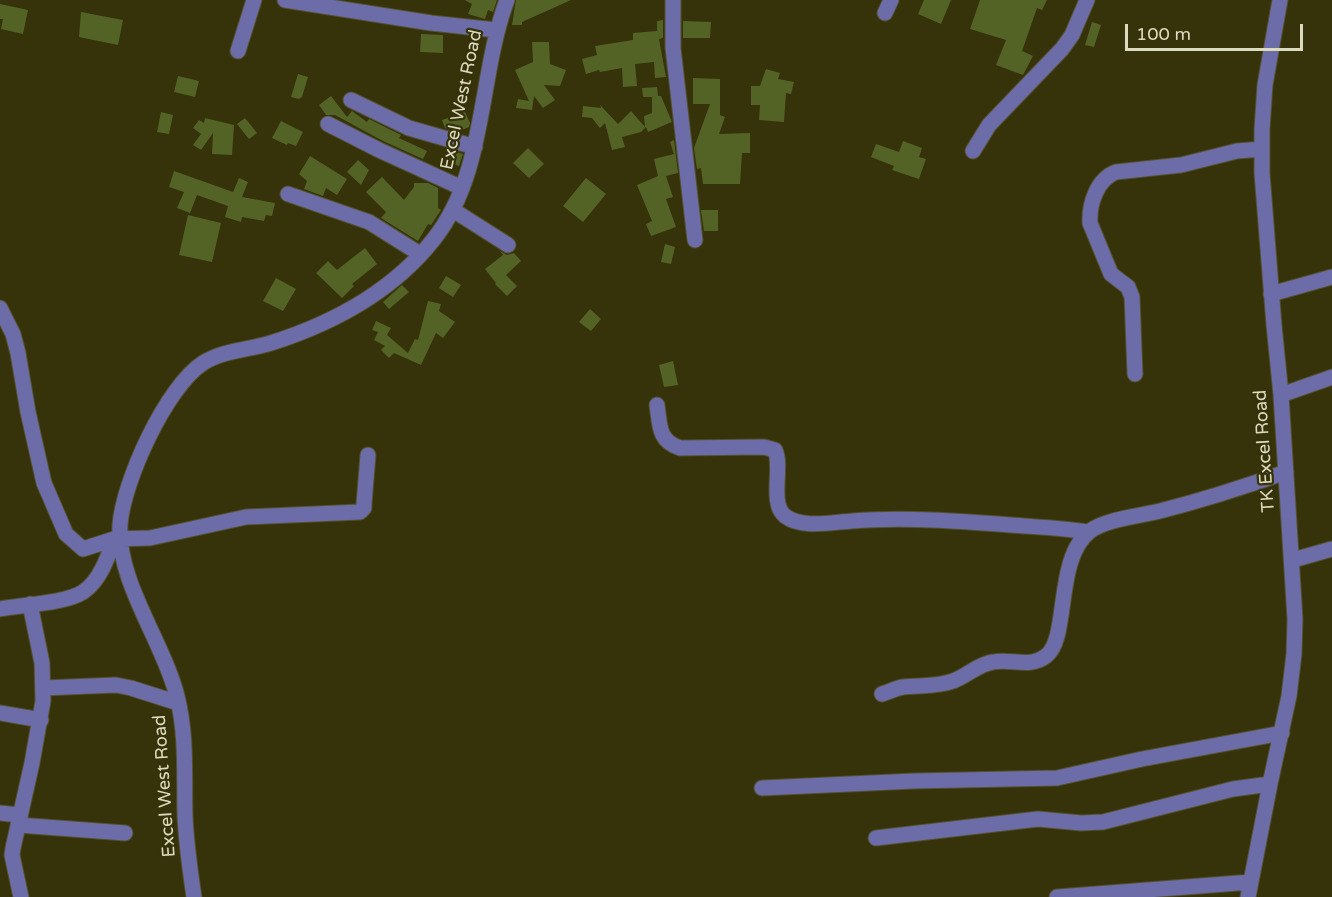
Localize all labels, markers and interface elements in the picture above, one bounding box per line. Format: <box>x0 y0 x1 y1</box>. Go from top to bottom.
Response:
scale bar <box>1128 12 1306 50</box>
text: 100 m <box>1136 23 1191 45</box>
street label: Excel West Road <box>437 28 487 172</box>
street label: TK Excel Road <box>1250 389 1280 513</box>
street label: Excel West Road <box>149 714 181 858</box>

